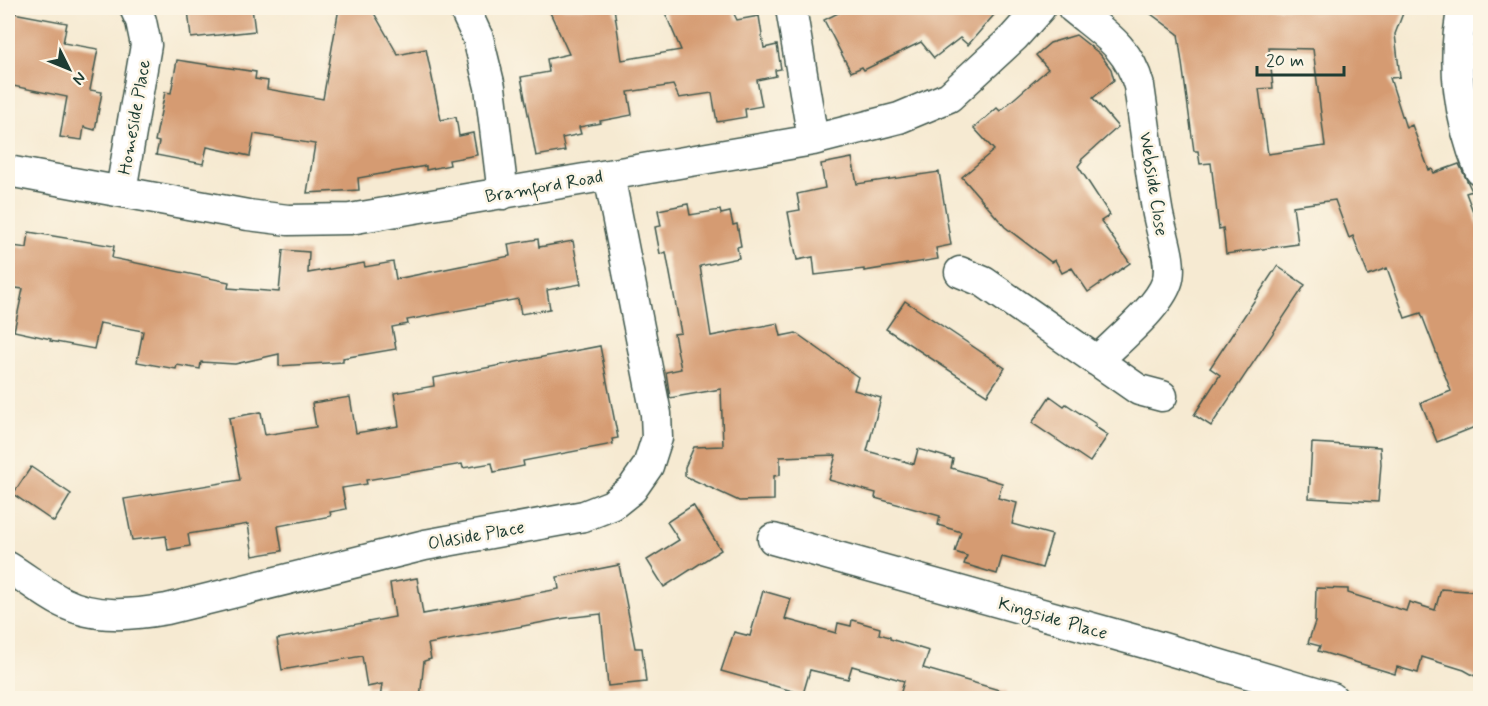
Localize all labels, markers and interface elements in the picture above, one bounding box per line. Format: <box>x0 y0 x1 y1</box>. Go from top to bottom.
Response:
north arrow <box>39 39 99 99</box>
scale bar <box>1257 39 1344 77</box>
text: 20 m <box>1266 49 1304 73</box>
street label: Homeside Place <box>113 58 157 177</box>
text: N <box>68 67 90 89</box>
street label: Webside Close <box>1133 130 1173 238</box>
street label: Bramford Road <box>483 165 605 211</box>
street label: Oldside Place <box>426 516 526 556</box>
street label: Kingside Place <box>995 592 1110 647</box>

